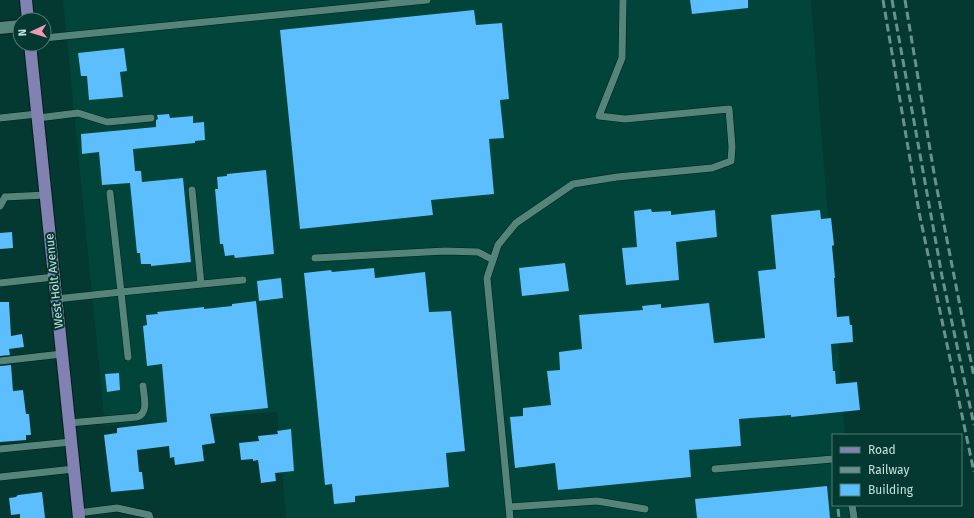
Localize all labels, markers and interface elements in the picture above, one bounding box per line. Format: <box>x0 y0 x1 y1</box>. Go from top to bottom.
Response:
north arrow <box>12 12 52 52</box>
text: N <box>16 29 29 37</box>
street label: West Holt Avenue <box>42 233 66 329</box>
legend <box>832 434 962 506</box>
text: Road <box>868 443 896 457</box>
text: Railway <box>868 463 909 477</box>
text: Building <box>868 483 914 497</box>

